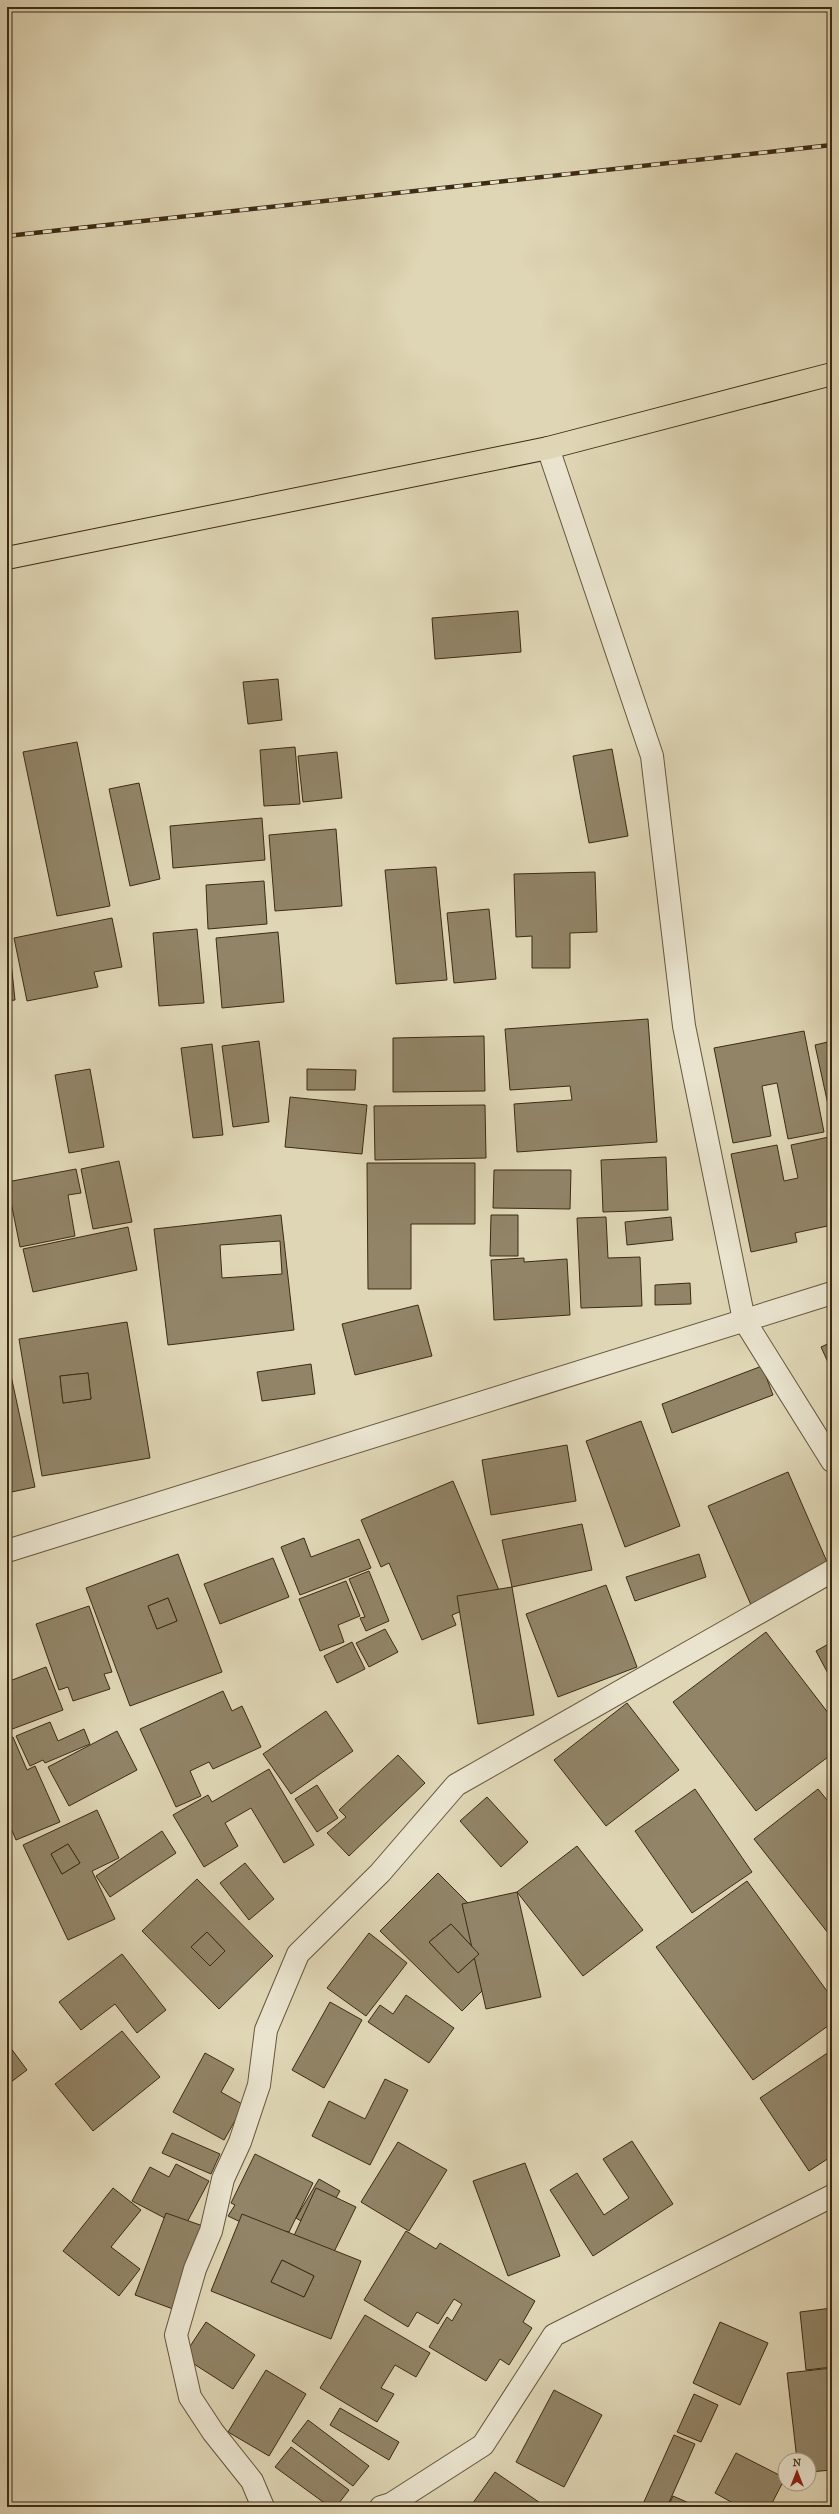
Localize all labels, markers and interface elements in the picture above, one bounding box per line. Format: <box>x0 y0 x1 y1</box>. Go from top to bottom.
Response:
north arrow <box>777 2452 817 2492</box>
text: N <box>793 2456 802 2469</box>

